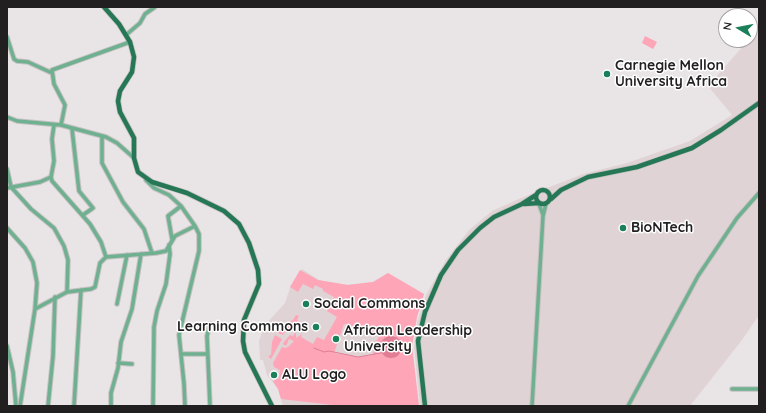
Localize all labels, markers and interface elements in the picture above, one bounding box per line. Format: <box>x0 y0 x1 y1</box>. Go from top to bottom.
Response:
north arrow <box>718 8 758 48</box>
text: N <box>720 21 735 31</box>
place label: Carnegie Mellon University Africa <box>615 58 727 90</box>
marker: Carnegie Mellon University Africa <box>602 69 612 79</box>
place label: BioNTech <box>631 220 693 236</box>
marker: BioNTech <box>618 223 628 233</box>
place label: Social Commons <box>314 296 425 312</box>
marker: Social Commons <box>301 299 311 309</box>
place label: Learning Commons <box>177 319 308 335</box>
marker: Learning Commons <box>311 322 321 332</box>
place label: African Leadership University <box>344 323 472 356</box>
marker: African Leadership University <box>331 334 341 344</box>
place label: ALU Logo <box>282 367 346 383</box>
marker: ALU Logo <box>269 370 279 380</box>

